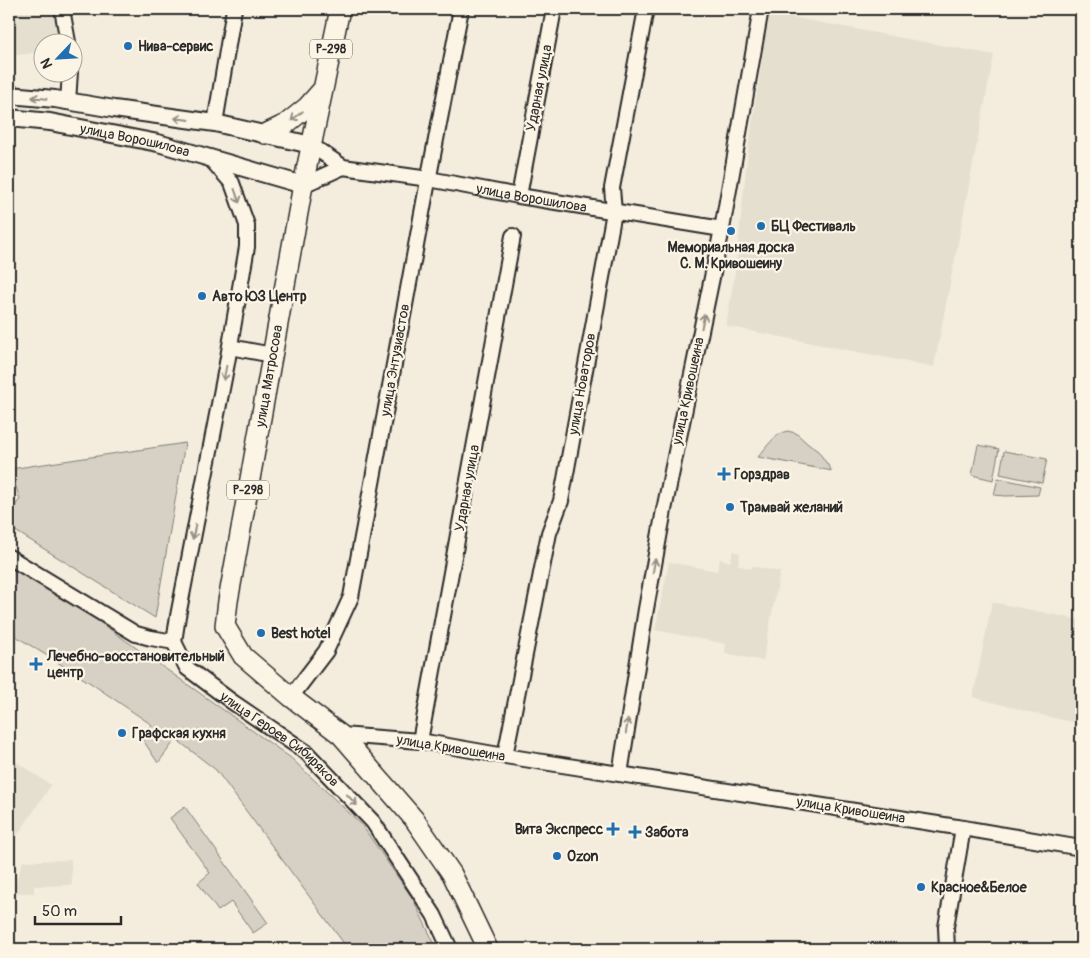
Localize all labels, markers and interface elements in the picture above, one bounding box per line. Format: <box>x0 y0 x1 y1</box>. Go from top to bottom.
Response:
north arrow <box>32 32 82 82</box>
place label: Нива-сервис <box>138 38 213 55</box>
marker: Нива-сервис <box>122 40 134 52</box>
road number: Р-298 <box>310 40 352 59</box>
street label: Ударная улица <box>522 43 556 133</box>
text: N <box>37 55 56 71</box>
one-way arrow <box>31 93 47 103</box>
one-way arrow <box>290 110 303 121</box>
one-way arrow <box>175 114 191 124</box>
street label: улица Ворошилова <box>78 119 192 160</box>
street label: улица Ворошилова <box>474 179 588 215</box>
one-way arrow <box>233 188 242 204</box>
place label: БЦ Фестиваль <box>771 218 856 235</box>
marker: БЦ Фестиваль <box>755 220 767 232</box>
marker: Мемориальная доска С. М. Кривошеину <box>725 225 737 237</box>
place label: Мемориальная доска С. М. Кривошеину <box>668 239 795 272</box>
place label: Авто ЮЗ Центр <box>212 288 307 305</box>
marker: Авто ЮЗ Центр <box>196 290 208 302</box>
street label: улица Энтузиастов <box>377 302 413 419</box>
one-way arrow <box>699 313 708 329</box>
street label: улица Матросова <box>251 323 286 430</box>
street label: улица Новаторов <box>564 332 599 437</box>
street label: улица Кривошеина <box>668 336 708 447</box>
one-way arrow <box>220 364 230 380</box>
street label: Ударная улица <box>451 443 483 533</box>
place label: Горздрав <box>734 466 790 483</box>
marker: Горздрав <box>718 468 730 480</box>
road number: Р-298 <box>227 480 269 500</box>
place label: Трамвай желаний <box>739 499 843 516</box>
marker: Трамвай желаний <box>724 501 736 513</box>
one-way arrow <box>189 524 198 540</box>
one-way arrow <box>649 558 659 574</box>
place label: Best hotel <box>271 625 331 642</box>
marker: Best hotel <box>255 627 267 639</box>
place label: Лечебно-восстановительный центр <box>46 648 225 681</box>
marker: Лечебно-восстановительный центр <box>29 657 43 671</box>
street label: улица Героев Сибиряков <box>216 687 343 790</box>
one-way arrow <box>623 719 633 735</box>
place label: Графская кухня <box>132 725 226 742</box>
marker: Графская кухня <box>116 727 128 739</box>
street label: улица Кривошеина <box>394 731 507 765</box>
street label: улица Кривошеина <box>794 793 907 827</box>
one-way arrow <box>346 794 358 806</box>
place label: Вита Экспресс <box>515 821 603 838</box>
marker: Вита Экспресс <box>607 823 619 835</box>
place label: Забота <box>645 824 689 841</box>
marker: Забота <box>629 826 641 838</box>
place label: Ozon <box>567 848 599 865</box>
marker: Ozon <box>551 850 563 862</box>
place label: Красное&Белое <box>931 879 1028 896</box>
marker: Красное&Белое <box>915 881 927 893</box>
scale bar <box>35 893 121 925</box>
text: 50 m <box>42 902 77 921</box>

